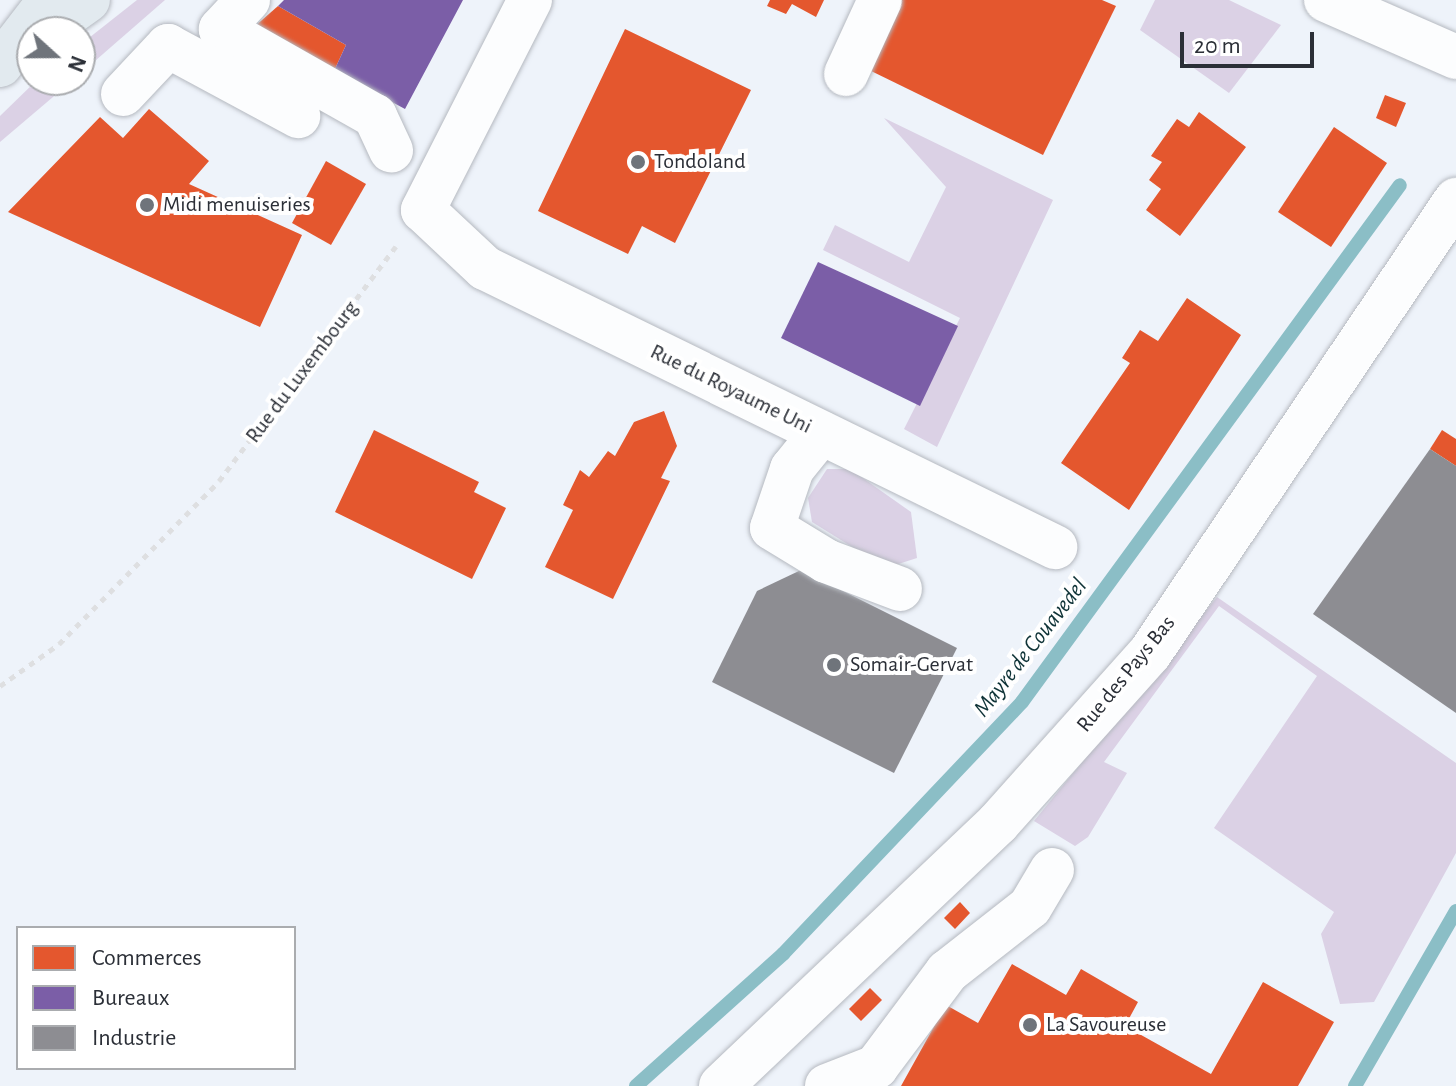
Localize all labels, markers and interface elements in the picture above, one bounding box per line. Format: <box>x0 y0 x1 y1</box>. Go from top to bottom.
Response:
north arrow <box>16 16 96 96</box>
scale bar <box>1184 16 1318 66</box>
text: 20 m <box>1194 34 1241 58</box>
text: N <box>64 53 90 75</box>
place label: Tondoland <box>654 149 746 175</box>
marker: Tondoland <box>629 153 647 171</box>
place label: Midi menuiseries <box>163 192 311 218</box>
marker: Midi menuiseries <box>138 196 156 214</box>
street label: Rue du Luxembourg <box>240 296 364 448</box>
street label: Rue du Royaume Uni <box>646 338 816 440</box>
water label: Mayre de Couavedel <box>968 573 1094 723</box>
street label: Rue des Pays Bas <box>1071 610 1181 738</box>
place label: Somair-Gervat <box>850 652 973 678</box>
marker: Somair-Gervat <box>825 656 843 674</box>
legend <box>16 926 296 1070</box>
text: Commerces <box>92 946 202 970</box>
text: Bureaux <box>92 986 169 1010</box>
place label: La Savoureuse <box>1046 1012 1166 1038</box>
marker: La Savoureuse <box>1021 1016 1039 1034</box>
text: Industrie <box>92 1026 176 1050</box>

